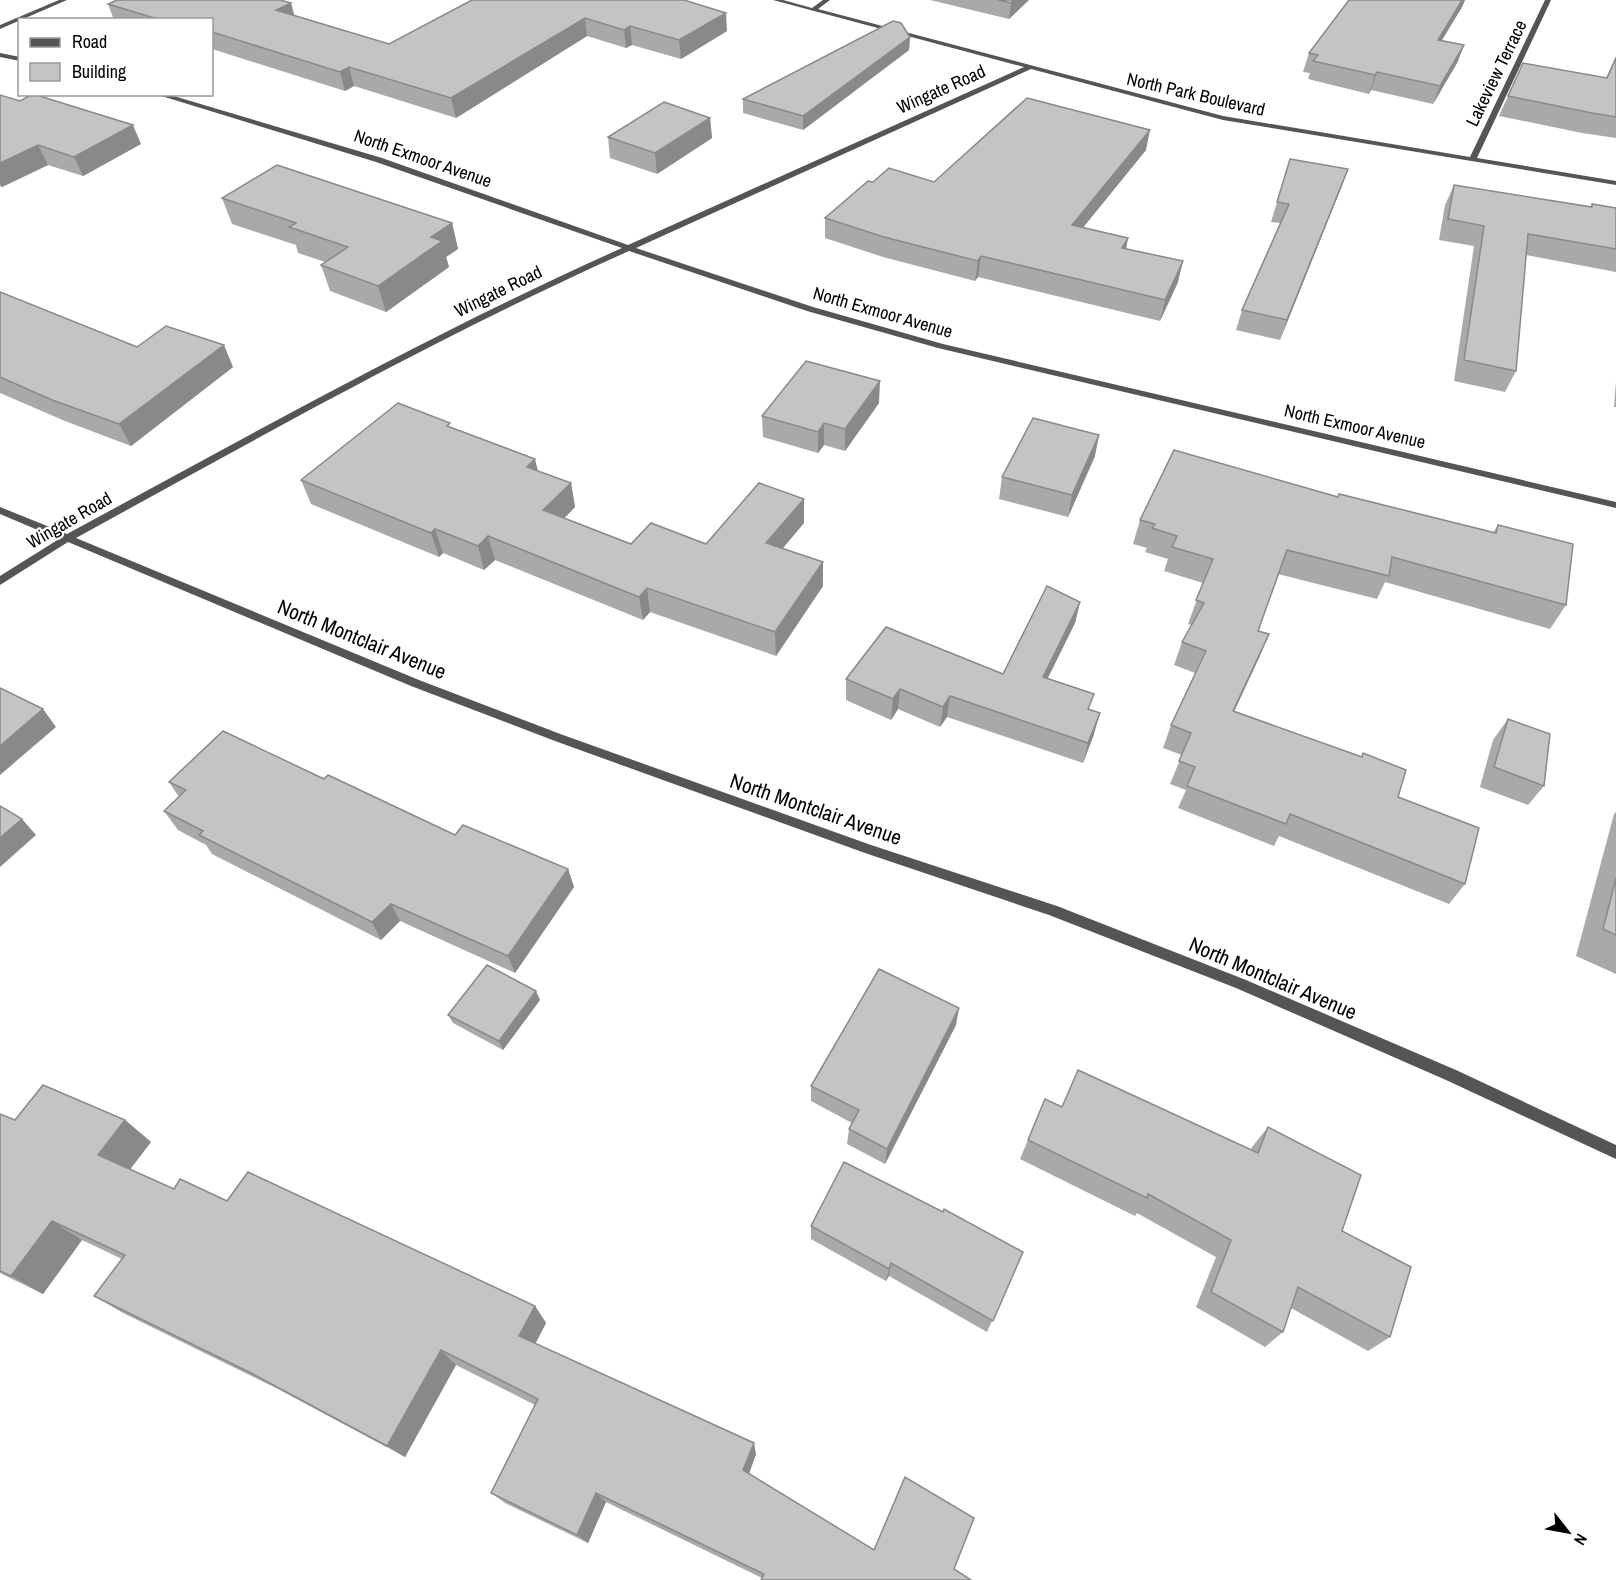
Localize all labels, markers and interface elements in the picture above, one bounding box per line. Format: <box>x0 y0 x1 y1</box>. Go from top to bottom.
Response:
street label: Lakeview Terrace <box>1459 16 1533 130</box>
legend <box>18 18 213 96</box>
text: Road <box>72 29 107 54</box>
street label: Wingate Road <box>893 58 989 120</box>
text: Building <box>72 59 127 84</box>
street label: North Park Boulevard <box>1124 66 1268 122</box>
street label: North Exmoor Avenue <box>351 123 495 193</box>
street label: Wingate Road <box>450 259 546 323</box>
street label: North Exmoor Avenue <box>810 280 956 344</box>
street label: North Exmoor Avenue <box>1282 398 1428 454</box>
street label: Wingate Road <box>22 486 116 554</box>
street label: North Montclair Avenue <box>273 592 451 686</box>
street label: North Montclair Avenue <box>726 766 906 852</box>
street label: North Montclair Avenue <box>1185 930 1361 1026</box>
north arrow <box>1538 1502 1598 1562</box>
text: N <box>1569 1530 1593 1549</box>

